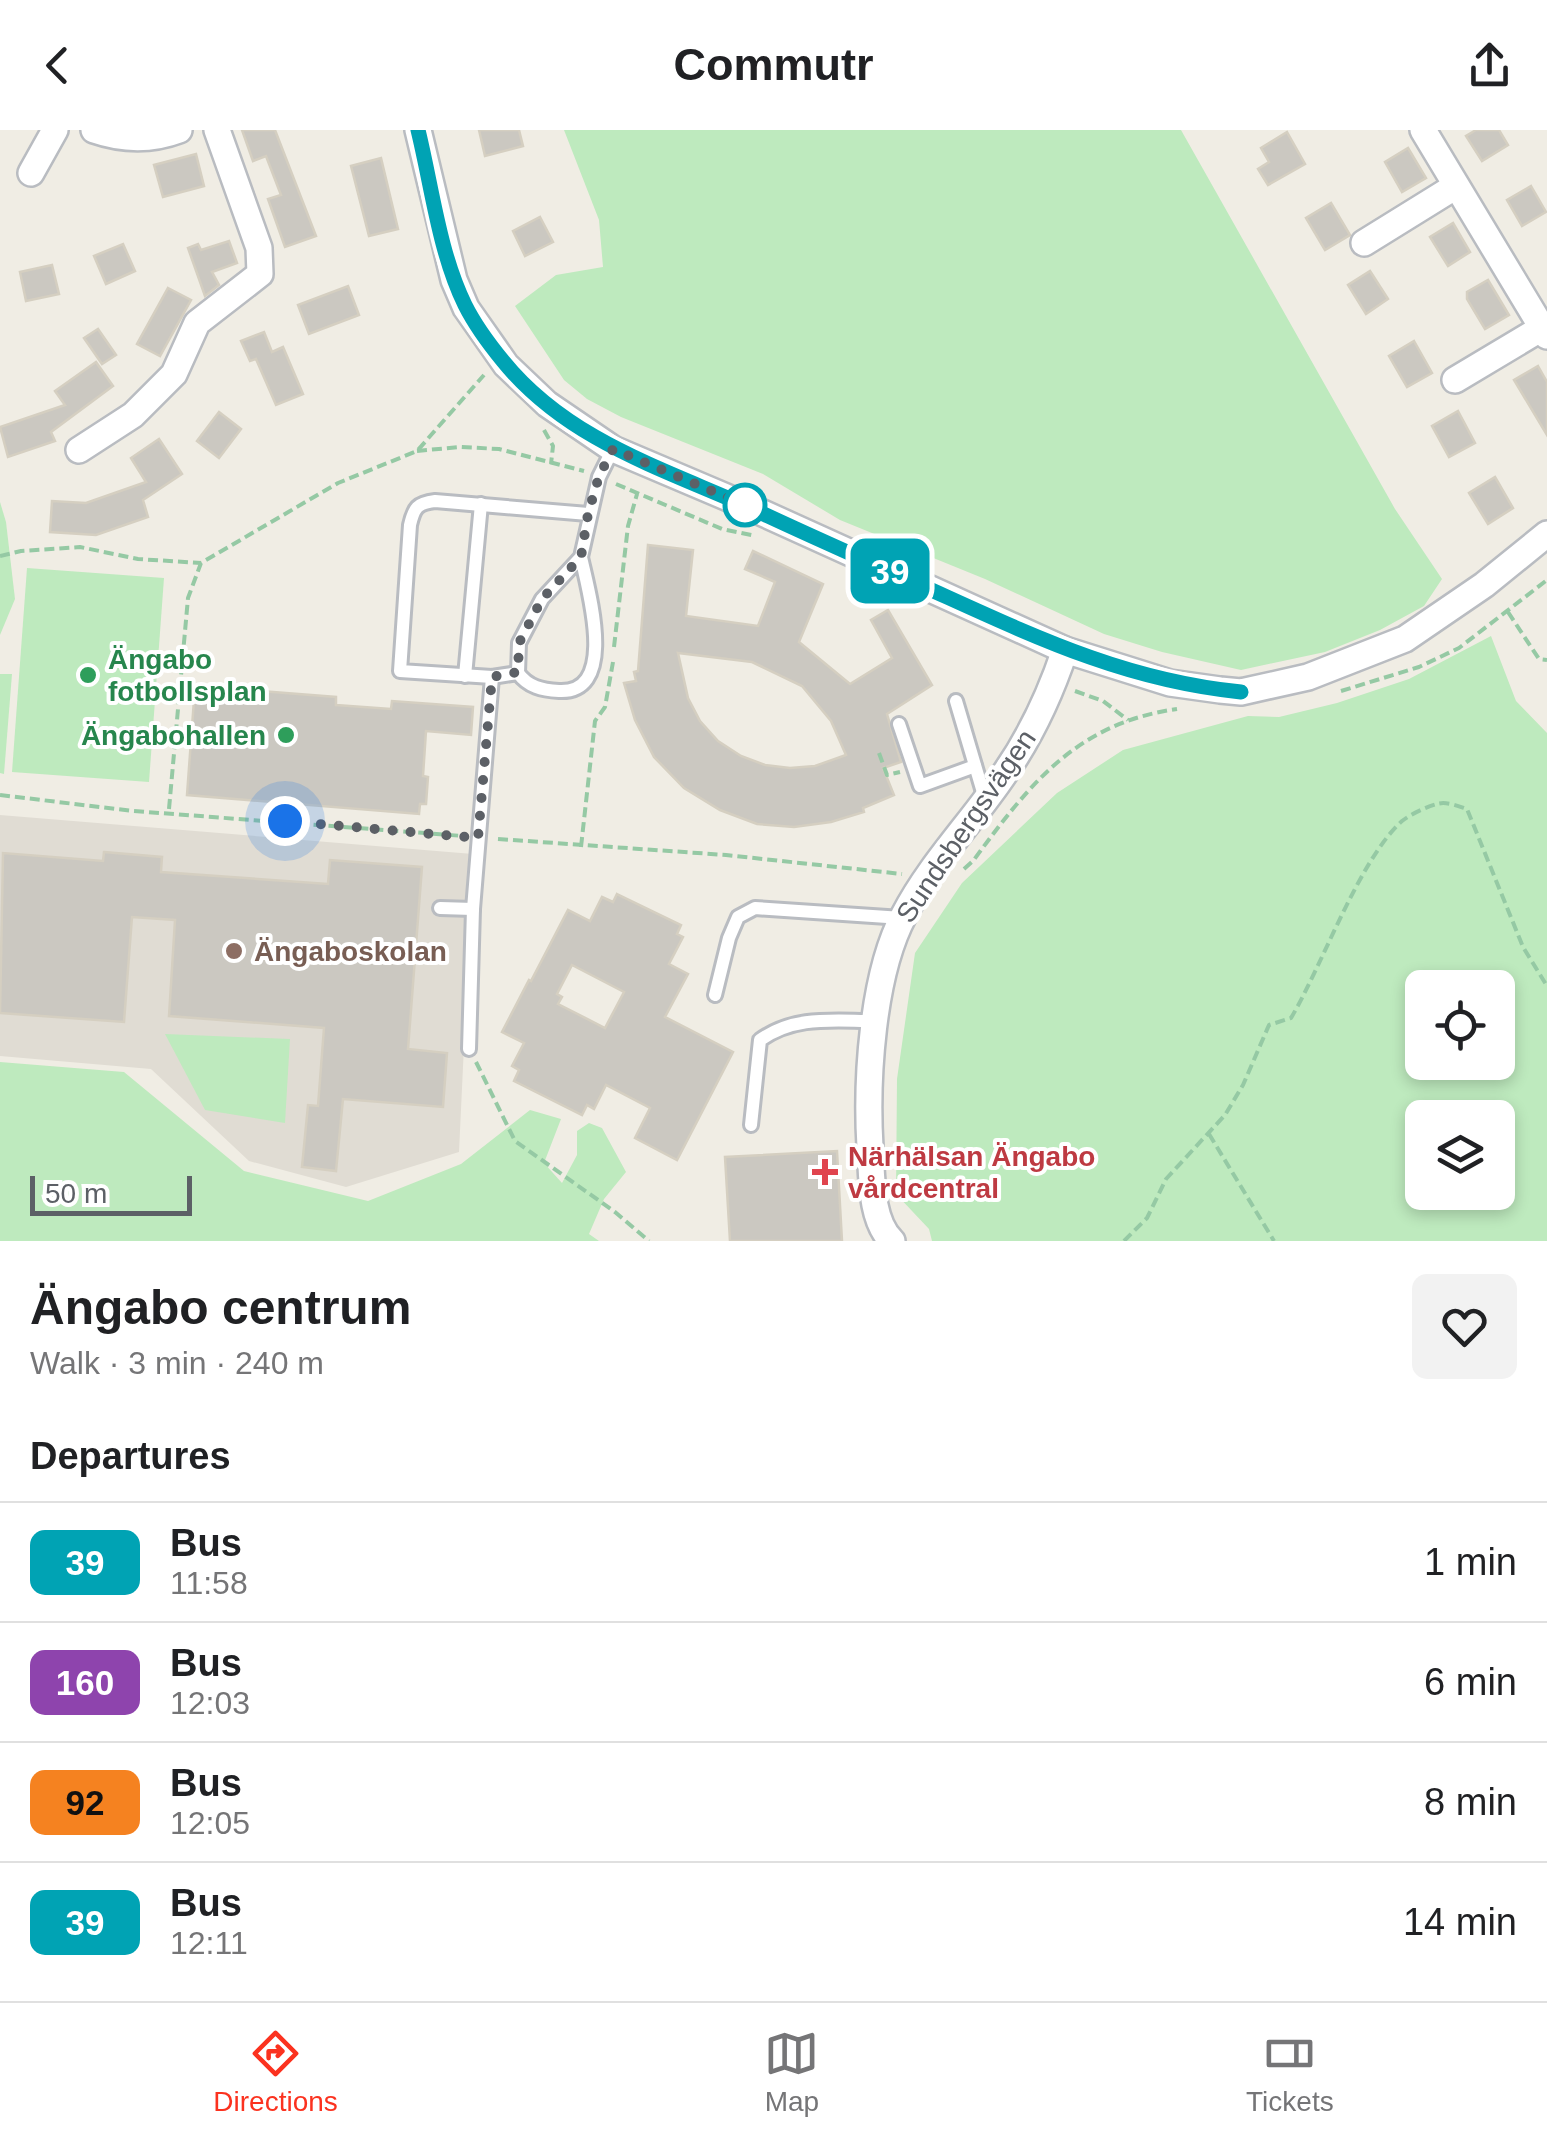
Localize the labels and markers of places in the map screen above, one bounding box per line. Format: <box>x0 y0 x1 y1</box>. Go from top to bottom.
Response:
unlabelled marker <box>724 484 766 526</box>
place label: Ängabo fotbollsplan <box>108 644 267 707</box>
marker: Ängabo fotbollsplan <box>77 664 99 686</box>
place label: Ängabohallen <box>81 720 266 751</box>
marker: Ängabohallen <box>275 724 297 746</box>
place label: Ängaboskolan <box>254 936 447 967</box>
marker: Ängaboskolan <box>223 940 245 962</box>
place label: Närhälsan Ängabo vårdcentral <box>848 1141 1095 1204</box>
marker: Närhälsan Ängabo vårdcentral <box>812 1159 838 1185</box>

